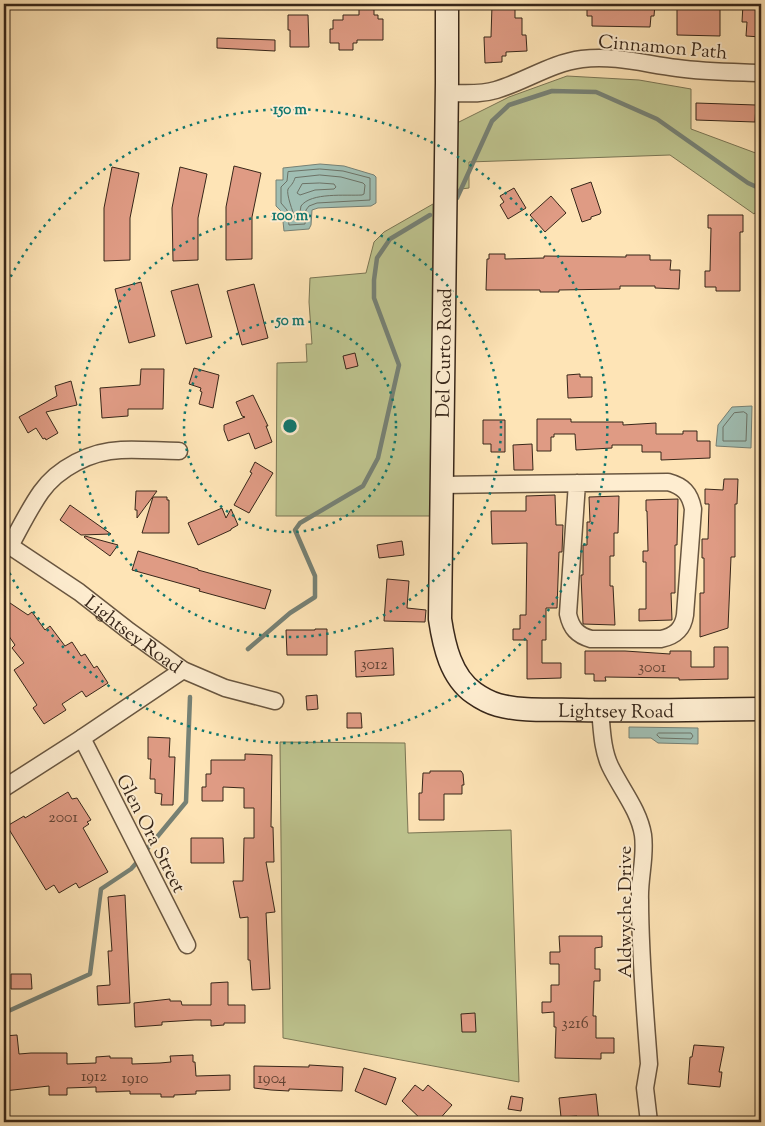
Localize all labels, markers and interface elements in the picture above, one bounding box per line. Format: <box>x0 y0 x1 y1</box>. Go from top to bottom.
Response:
street label: Cinnamon Path <box>597 29 728 68</box>
text: 150 m <box>273 100 307 121</box>
text: 100 m <box>272 206 309 227</box>
street label: Del Curto Road <box>431 288 460 418</box>
text: 50 m <box>275 311 305 332</box>
centre of rings <box>281 417 299 435</box>
street label: Lightsey Road <box>78 590 187 681</box>
house number: 3012 <box>360 654 388 677</box>
house number: 3001 <box>638 657 667 680</box>
street label: Lightsey Road <box>558 699 674 726</box>
street label: Glen Ora Street <box>108 770 192 899</box>
house number: 2001 <box>48 807 78 830</box>
street label: Aldwyche Drive <box>613 846 640 978</box>
house number: 3216 <box>561 1013 589 1036</box>
house number: 1912 <box>81 1066 108 1089</box>
house number: 1910 <box>122 1068 148 1091</box>
house number: 1904 <box>258 1068 286 1091</box>

